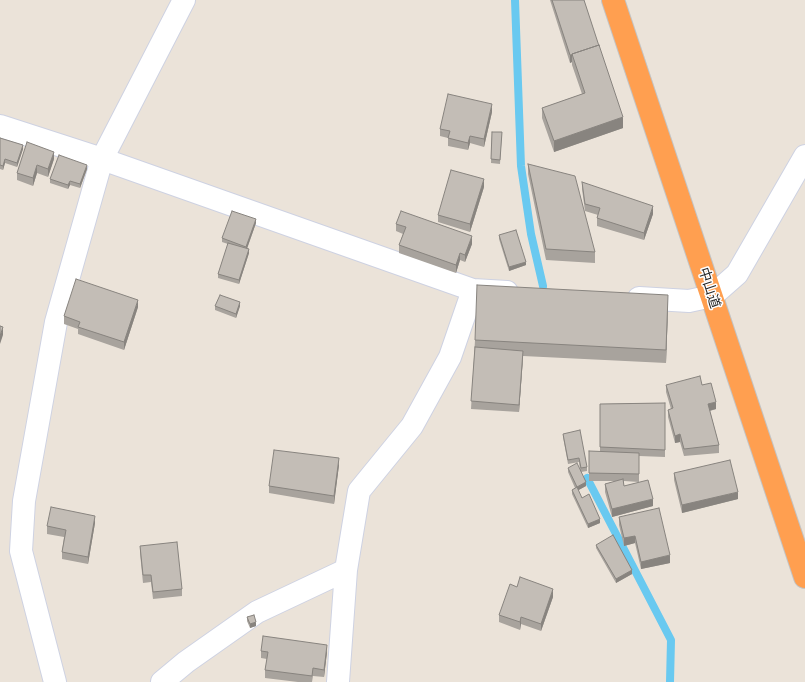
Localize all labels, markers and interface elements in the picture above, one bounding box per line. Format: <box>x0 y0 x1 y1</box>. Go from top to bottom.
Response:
street label: 中山道 <box>695 265 723 311</box>

